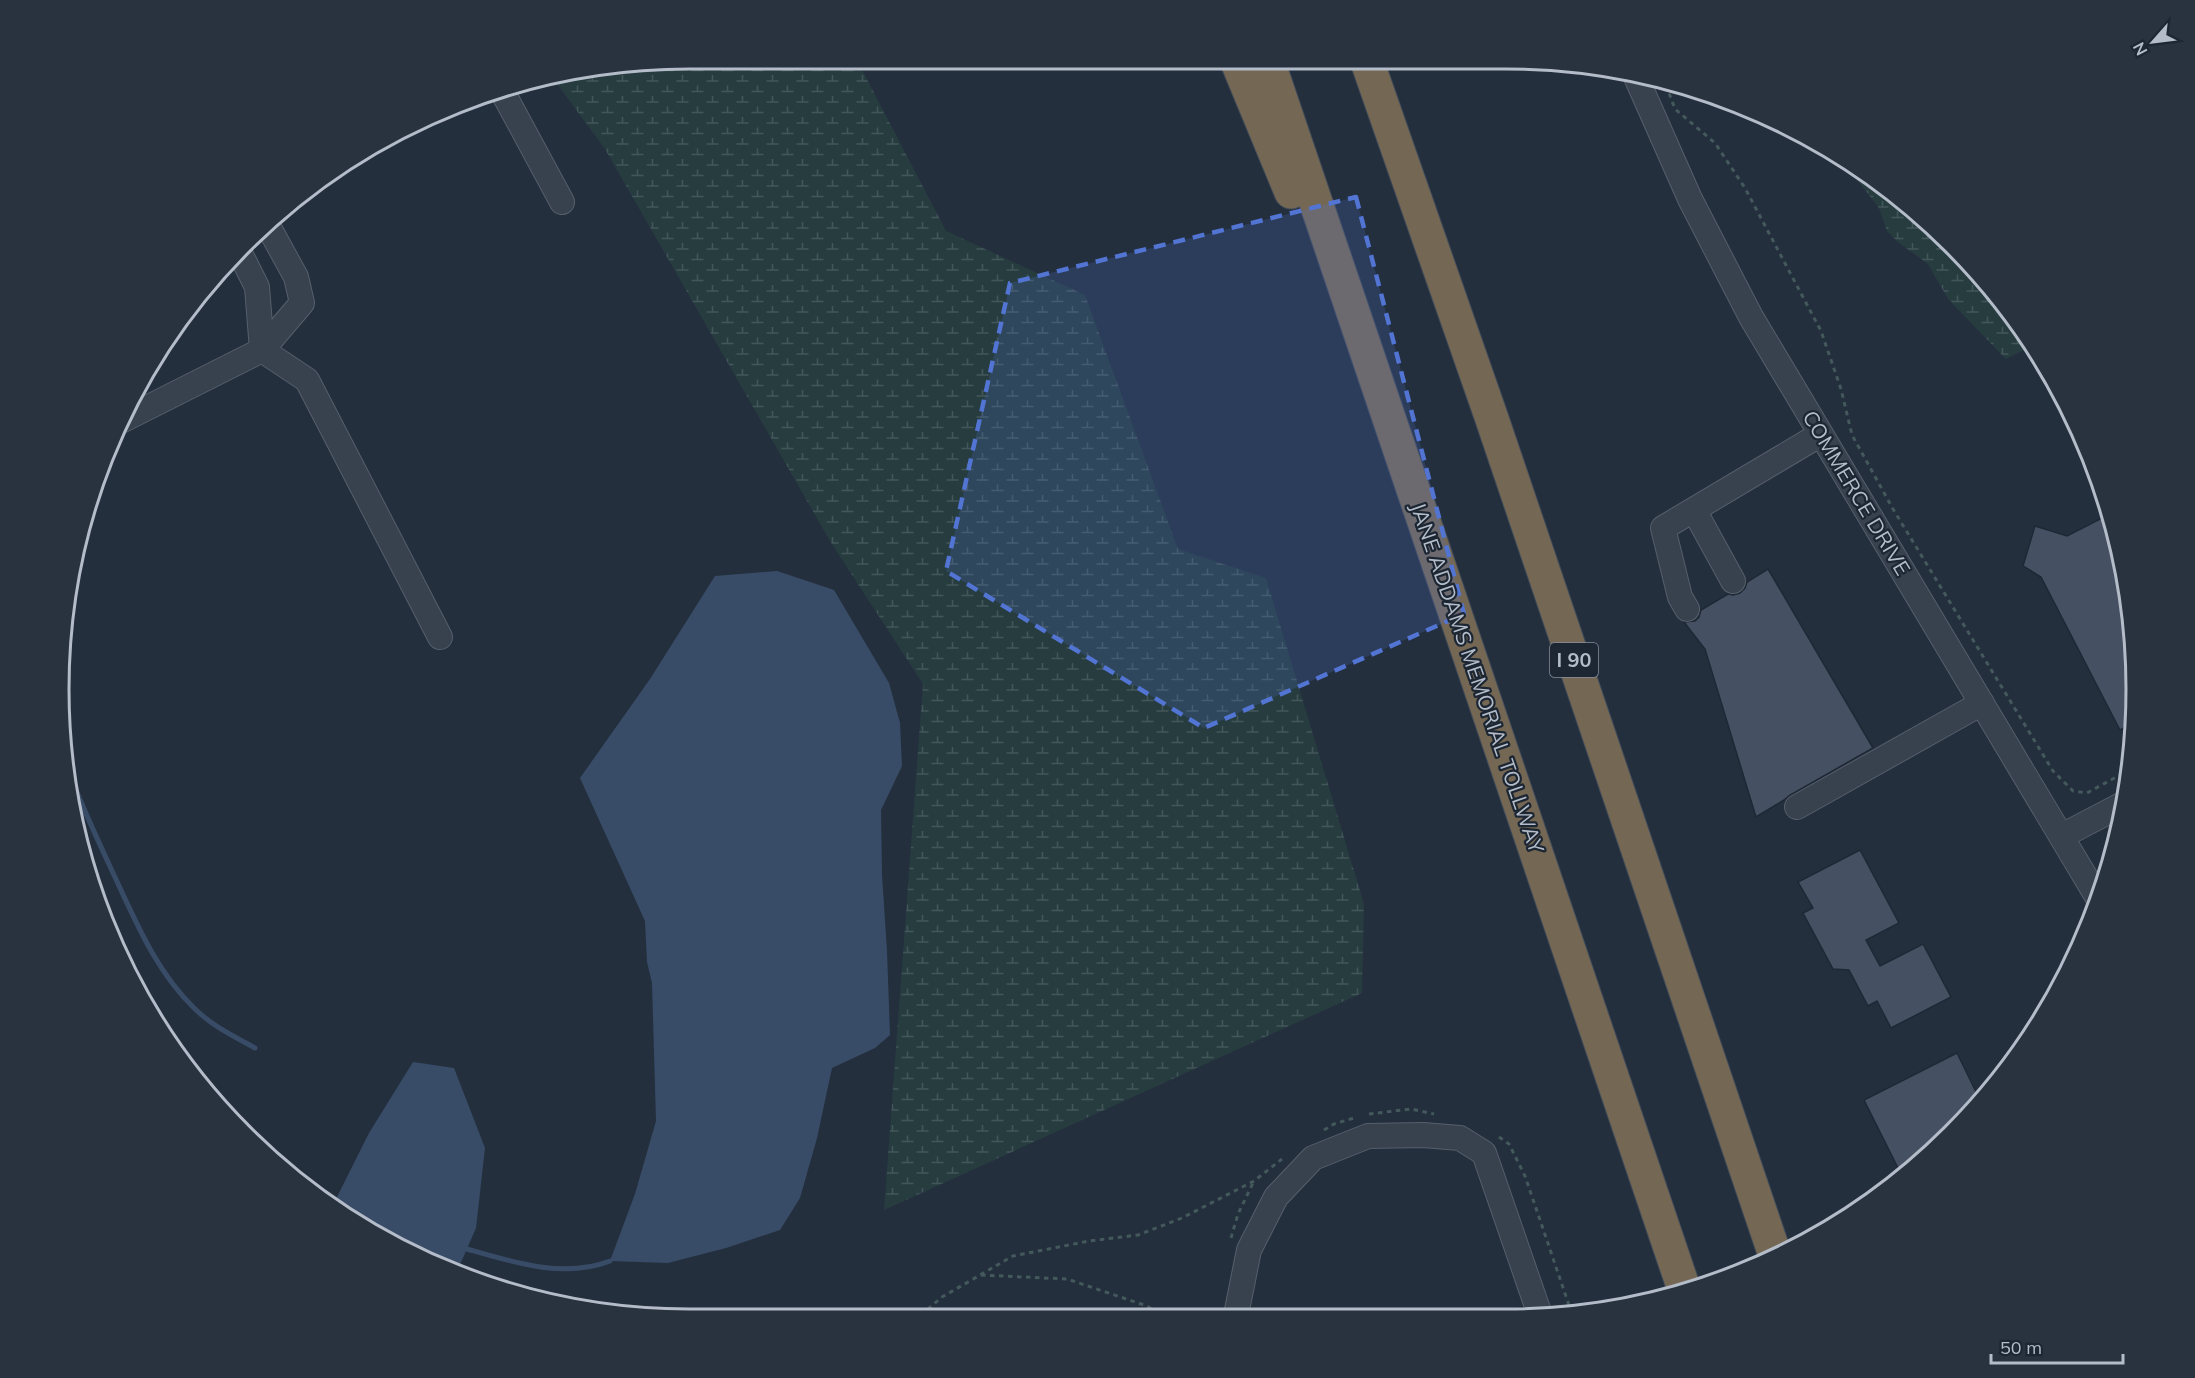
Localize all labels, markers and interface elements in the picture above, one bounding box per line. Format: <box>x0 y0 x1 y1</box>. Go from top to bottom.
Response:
north arrow <box>2123 12 2183 72</box>
text: N <box>2128 39 2151 59</box>
street label: COMMERCE DRIVE <box>1797 405 1916 580</box>
street label: JANE ADDAMS MEMORIAL TOLLWAY <box>1406 499 1550 857</box>
road number: I 90 <box>1550 643 1598 677</box>
scale bar <box>1991 1327 2123 1365</box>
text: 50 m <box>2000 1336 2042 1359</box>

